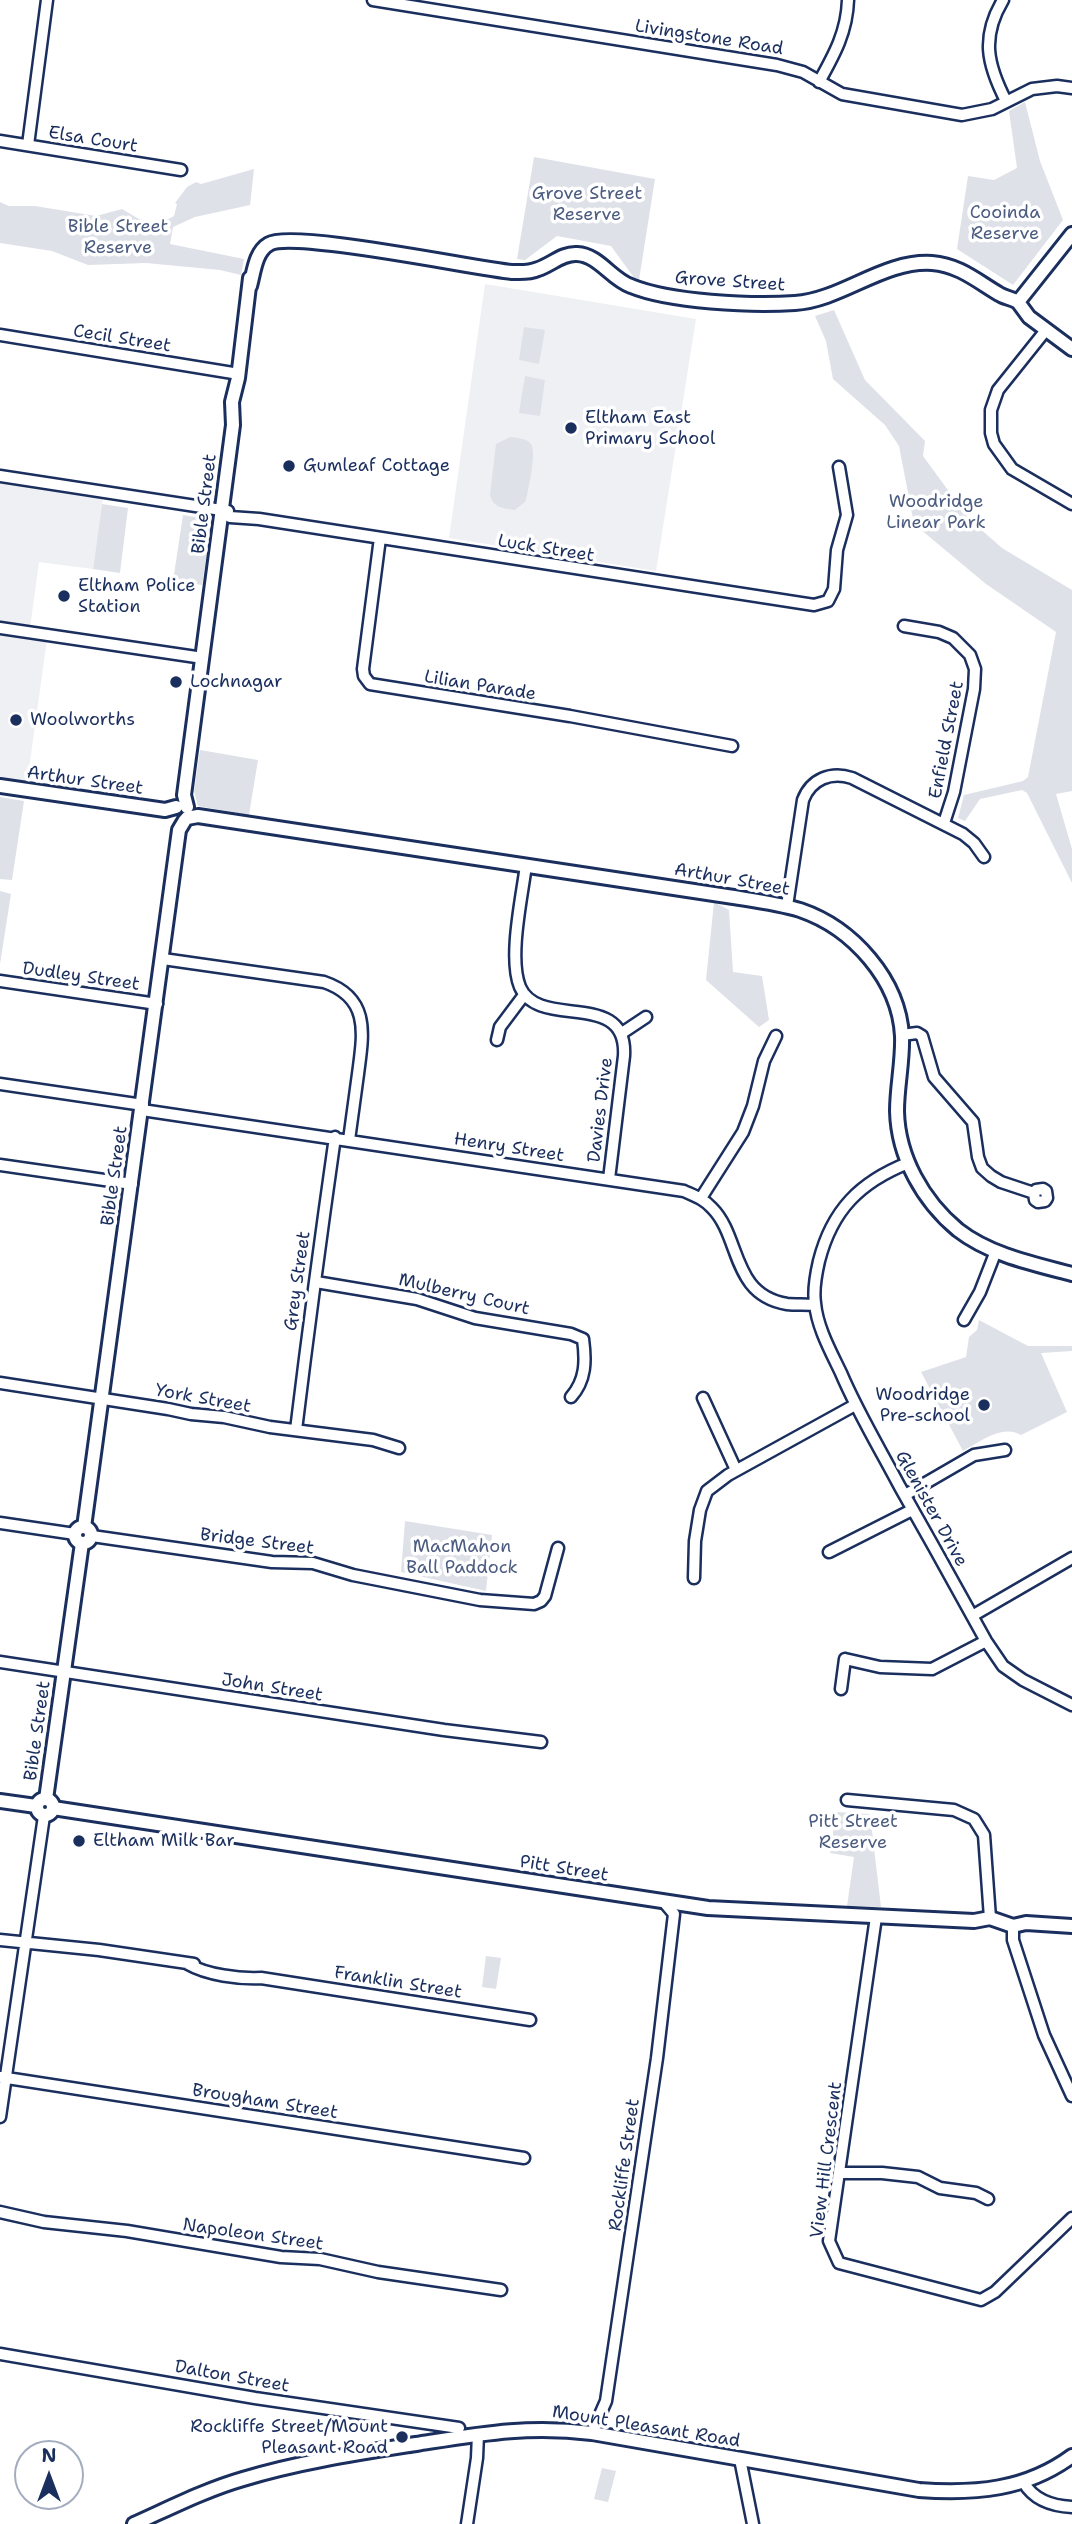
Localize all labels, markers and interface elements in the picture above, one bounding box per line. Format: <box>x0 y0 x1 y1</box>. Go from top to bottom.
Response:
street label: Livingstone Road <box>633 16 785 60</box>
street label: Elsa Court <box>47 122 139 158</box>
park label: Grove Street Reserve <box>532 183 642 226</box>
park label: Cooinda Reserve <box>970 202 1040 244</box>
park label: Bible Street Reserve <box>68 216 168 258</box>
street label: Grove Street <box>674 267 786 297</box>
street label: Cecil Street <box>72 321 172 357</box>
place label: Eltham East Primary School <box>585 407 715 450</box>
marker: Eltham East Primary School <box>563 420 579 436</box>
street label: Bible Street <box>188 453 222 555</box>
place label: Gumleaf Cottage <box>303 455 450 477</box>
marker: Gumleaf Cottage <box>281 458 297 474</box>
park label: Woodridge Linear Park <box>886 491 986 534</box>
street label: Luck Street <box>496 531 596 567</box>
place label: Eltham Police Station <box>78 575 195 618</box>
marker: Eltham Police Station <box>56 588 72 604</box>
street label: Lilian Parade <box>422 666 538 706</box>
place label: Lochnagar <box>190 671 282 693</box>
marker: Lochnagar <box>168 674 184 690</box>
street label: Enfield Street <box>925 679 969 801</box>
place label: Woolworths <box>30 709 135 731</box>
marker: Woolworths <box>8 712 24 728</box>
street label: Arthur Street <box>26 762 144 800</box>
street label: Arthur Street <box>672 859 792 901</box>
street label: Dudley Street <box>21 958 141 996</box>
street label: Davies Drive <box>584 1056 618 1164</box>
street label: Bible Street <box>97 1125 133 1227</box>
street label: Henry Street <box>452 1129 566 1167</box>
street label: Grey Street <box>280 1230 316 1332</box>
street label: Mulberry Court <box>396 1269 532 1321</box>
street label: York Street <box>153 1380 253 1418</box>
place label: Woodridge Pre-school <box>875 1384 970 1426</box>
marker: Woodridge Pre-school <box>976 1397 992 1413</box>
street label: Glenister Drive <box>890 1447 972 1571</box>
street label: Bridge Street <box>199 1524 315 1560</box>
park label: MacMahon Ball Paddock <box>406 1536 518 1578</box>
street label: John Street <box>220 1669 324 1707</box>
street label: Bible Street <box>20 1680 56 1782</box>
park label: Pitt Street Reserve <box>808 1811 898 1854</box>
place label: Eltham Milk Bar <box>93 1830 235 1852</box>
marker: Eltham Milk Bar <box>71 1833 87 1849</box>
street label: Pitt Street <box>518 1851 610 1887</box>
street label: Franklin Street <box>333 1962 463 2004</box>
street label: Brougham Street <box>191 2080 339 2124</box>
street label: View Hill Crescent <box>807 2081 847 2239</box>
street label: Rockliffe Street <box>605 2097 645 2233</box>
street label: Napoleon Street <box>181 2214 325 2256</box>
street label: Dalton Street <box>173 2356 291 2398</box>
street label: Mount Pleasant Road <box>550 2401 742 2453</box>
place label: Rockliffe Street/Mount Pleasant Road <box>190 2416 388 2458</box>
marker: Rockliffe Street/Mount Pleasant Road <box>394 2429 410 2445</box>
north arrow <box>14 2440 84 2510</box>
text: N <box>41 2443 57 2468</box>

